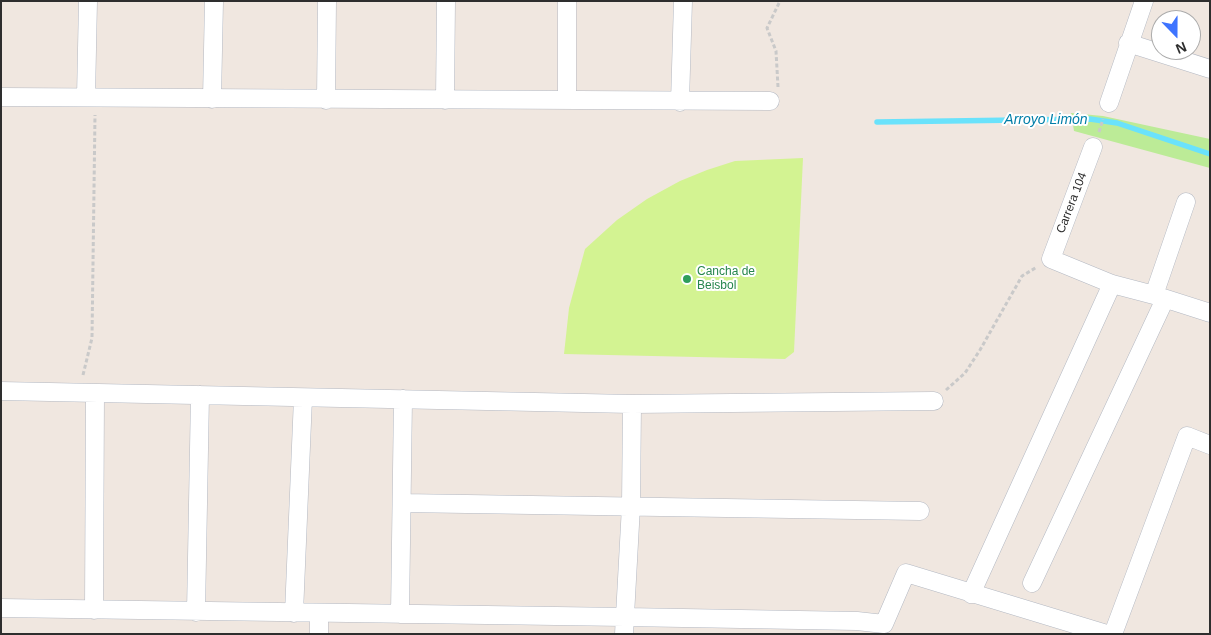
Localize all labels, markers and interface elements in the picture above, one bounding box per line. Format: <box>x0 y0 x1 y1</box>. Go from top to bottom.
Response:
north arrow <box>1151 10 1201 60</box>
text: N <box>1174 39 1189 57</box>
water label: Arroyo Limón <box>1004 112 1088 128</box>
street label: Carrera 104 <box>1054 171 1090 235</box>
place label: Cancha de Beisbol <box>697 265 755 293</box>
marker: Cancha de Beisbol <box>681 273 693 285</box>

